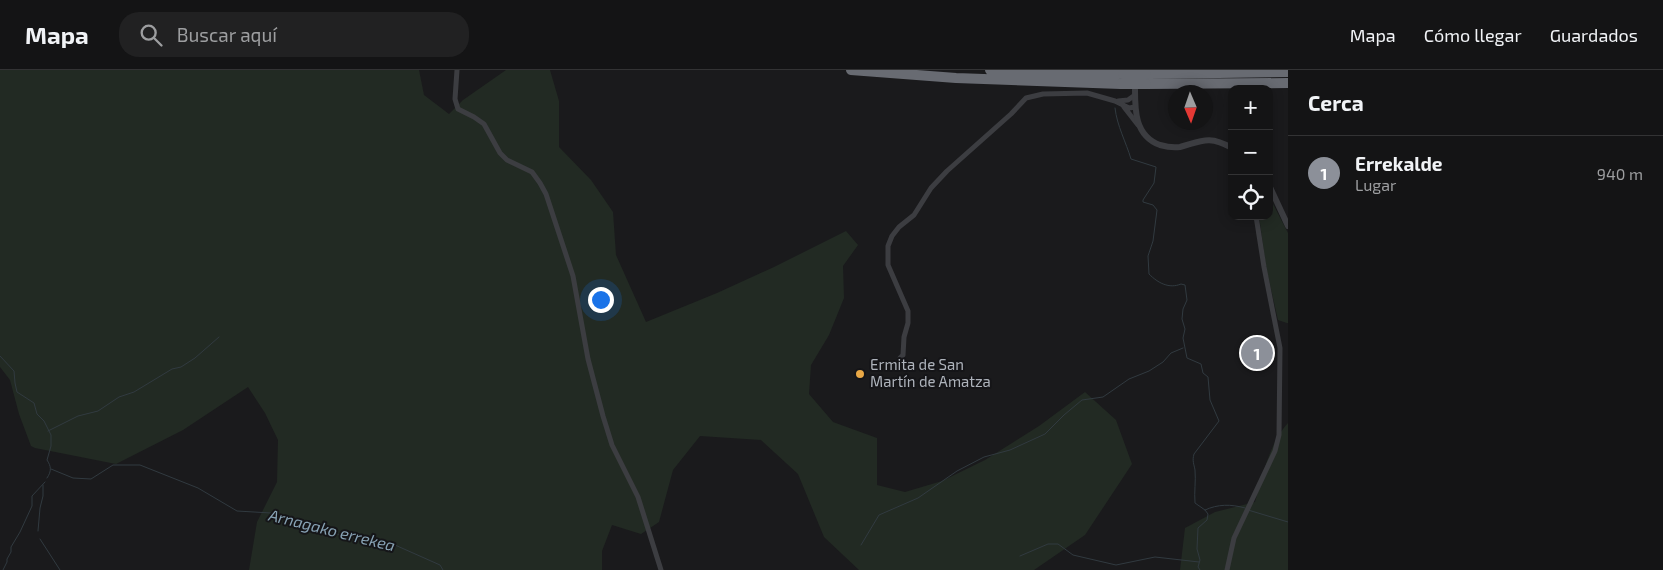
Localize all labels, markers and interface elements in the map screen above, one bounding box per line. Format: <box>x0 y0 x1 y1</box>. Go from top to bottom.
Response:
search box <box>119 12 469 57</box>
text: Mapa <box>25 20 89 49</box>
icon: search <box>137 21 165 49</box>
text: Buscar aquí <box>177 23 277 46</box>
text: Mapa <box>1350 24 1396 46</box>
text: Cómo llegar <box>1424 24 1522 46</box>
text: Guardados <box>1550 24 1638 46</box>
north arrow <box>1168 85 1213 130</box>
map controls <box>1228 85 1273 220</box>
button: + <box>1228 85 1273 130</box>
text: Cerca <box>1308 90 1364 115</box>
button: − <box>1228 130 1273 175</box>
text: Errekalde <box>1355 152 1443 175</box>
text: 1 <box>1321 164 1327 183</box>
text: 940 m <box>1597 164 1643 183</box>
button: locate <box>1228 175 1273 220</box>
text: Lugar <box>1355 175 1396 194</box>
your location <box>588 287 614 313</box>
pin: 1 <box>1241 334 1273 372</box>
place label: Ermita de San Martín de Amatza <box>870 355 991 390</box>
marker: Ermita de San Martín de Amatza <box>854 368 866 380</box>
water label: Arnagako errekea <box>266 504 397 554</box>

